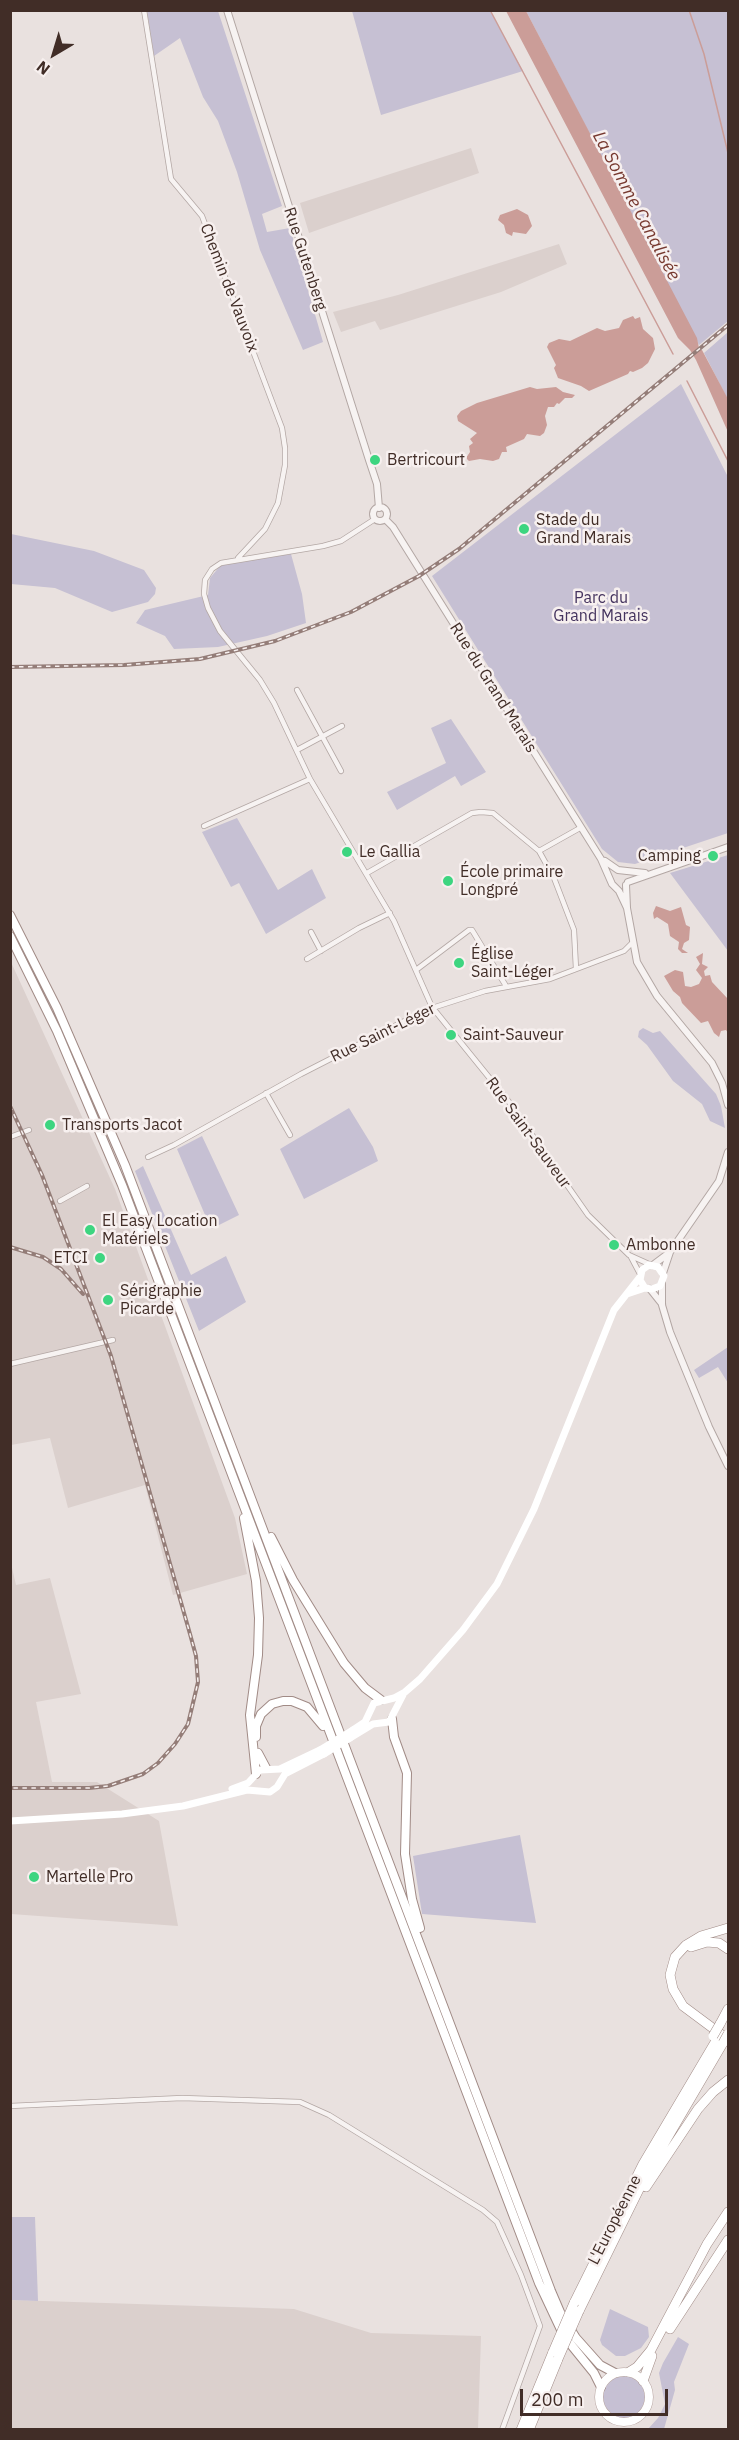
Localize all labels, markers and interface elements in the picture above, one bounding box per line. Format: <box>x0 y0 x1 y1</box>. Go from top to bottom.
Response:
north arrow <box>24 24 84 84</box>
text: N <box>32 57 54 80</box>
water label: La Somme Canalisée <box>588 128 684 284</box>
street label: Rue Gutenberg <box>279 205 331 313</box>
street label: Chemin de Vauvoix <box>196 221 262 355</box>
place label: Bertricourt <box>387 450 465 470</box>
marker: Bertricourt <box>368 453 382 467</box>
place label: Stade du Grand Marais <box>536 510 631 548</box>
marker: Stade du Grand Marais <box>517 522 531 536</box>
park label: Parc du Grand Marais <box>553 588 649 626</box>
street label: Rue du Grand Marais <box>445 620 541 756</box>
place label: Le Gallia <box>359 842 420 862</box>
marker: Le Gallia <box>340 845 354 859</box>
place label: Camping <box>638 846 701 866</box>
marker: Camping <box>706 849 720 863</box>
place label: École primaire Longpré <box>460 862 563 900</box>
marker: École primaire Longpré <box>441 874 455 888</box>
place label: Église Saint-Léger <box>471 944 553 982</box>
marker: Église Saint-Léger <box>452 956 466 970</box>
street label: Rue Saint-Léger <box>327 999 439 1067</box>
place label: Saint-Sauveur <box>463 1025 564 1045</box>
marker: Saint-Sauveur <box>444 1028 458 1042</box>
street label: Rue Saint-Sauveur <box>481 1074 575 1192</box>
place label: Transports Jacot <box>62 1115 182 1135</box>
marker: Transports Jacot <box>43 1118 57 1132</box>
place label: El Easy Location Matériels <box>102 1211 218 1249</box>
marker: El Easy Location Matériels <box>83 1223 97 1237</box>
place label: Ambonne <box>626 1235 695 1255</box>
marker: Ambonne <box>607 1238 621 1252</box>
place label: ETCI <box>54 1248 88 1268</box>
marker: ETCI <box>93 1251 107 1265</box>
place label: Sérigraphie Picarde <box>120 1281 202 1319</box>
marker: Sérigraphie Picarde <box>101 1293 115 1307</box>
place label: Martelle Pro <box>46 1867 133 1887</box>
marker: Martelle Pro <box>27 1870 41 1884</box>
street label: L'Européenne <box>584 2172 646 2268</box>
scale bar <box>523 2377 672 2415</box>
text: 200 m <box>531 2388 583 2411</box>

